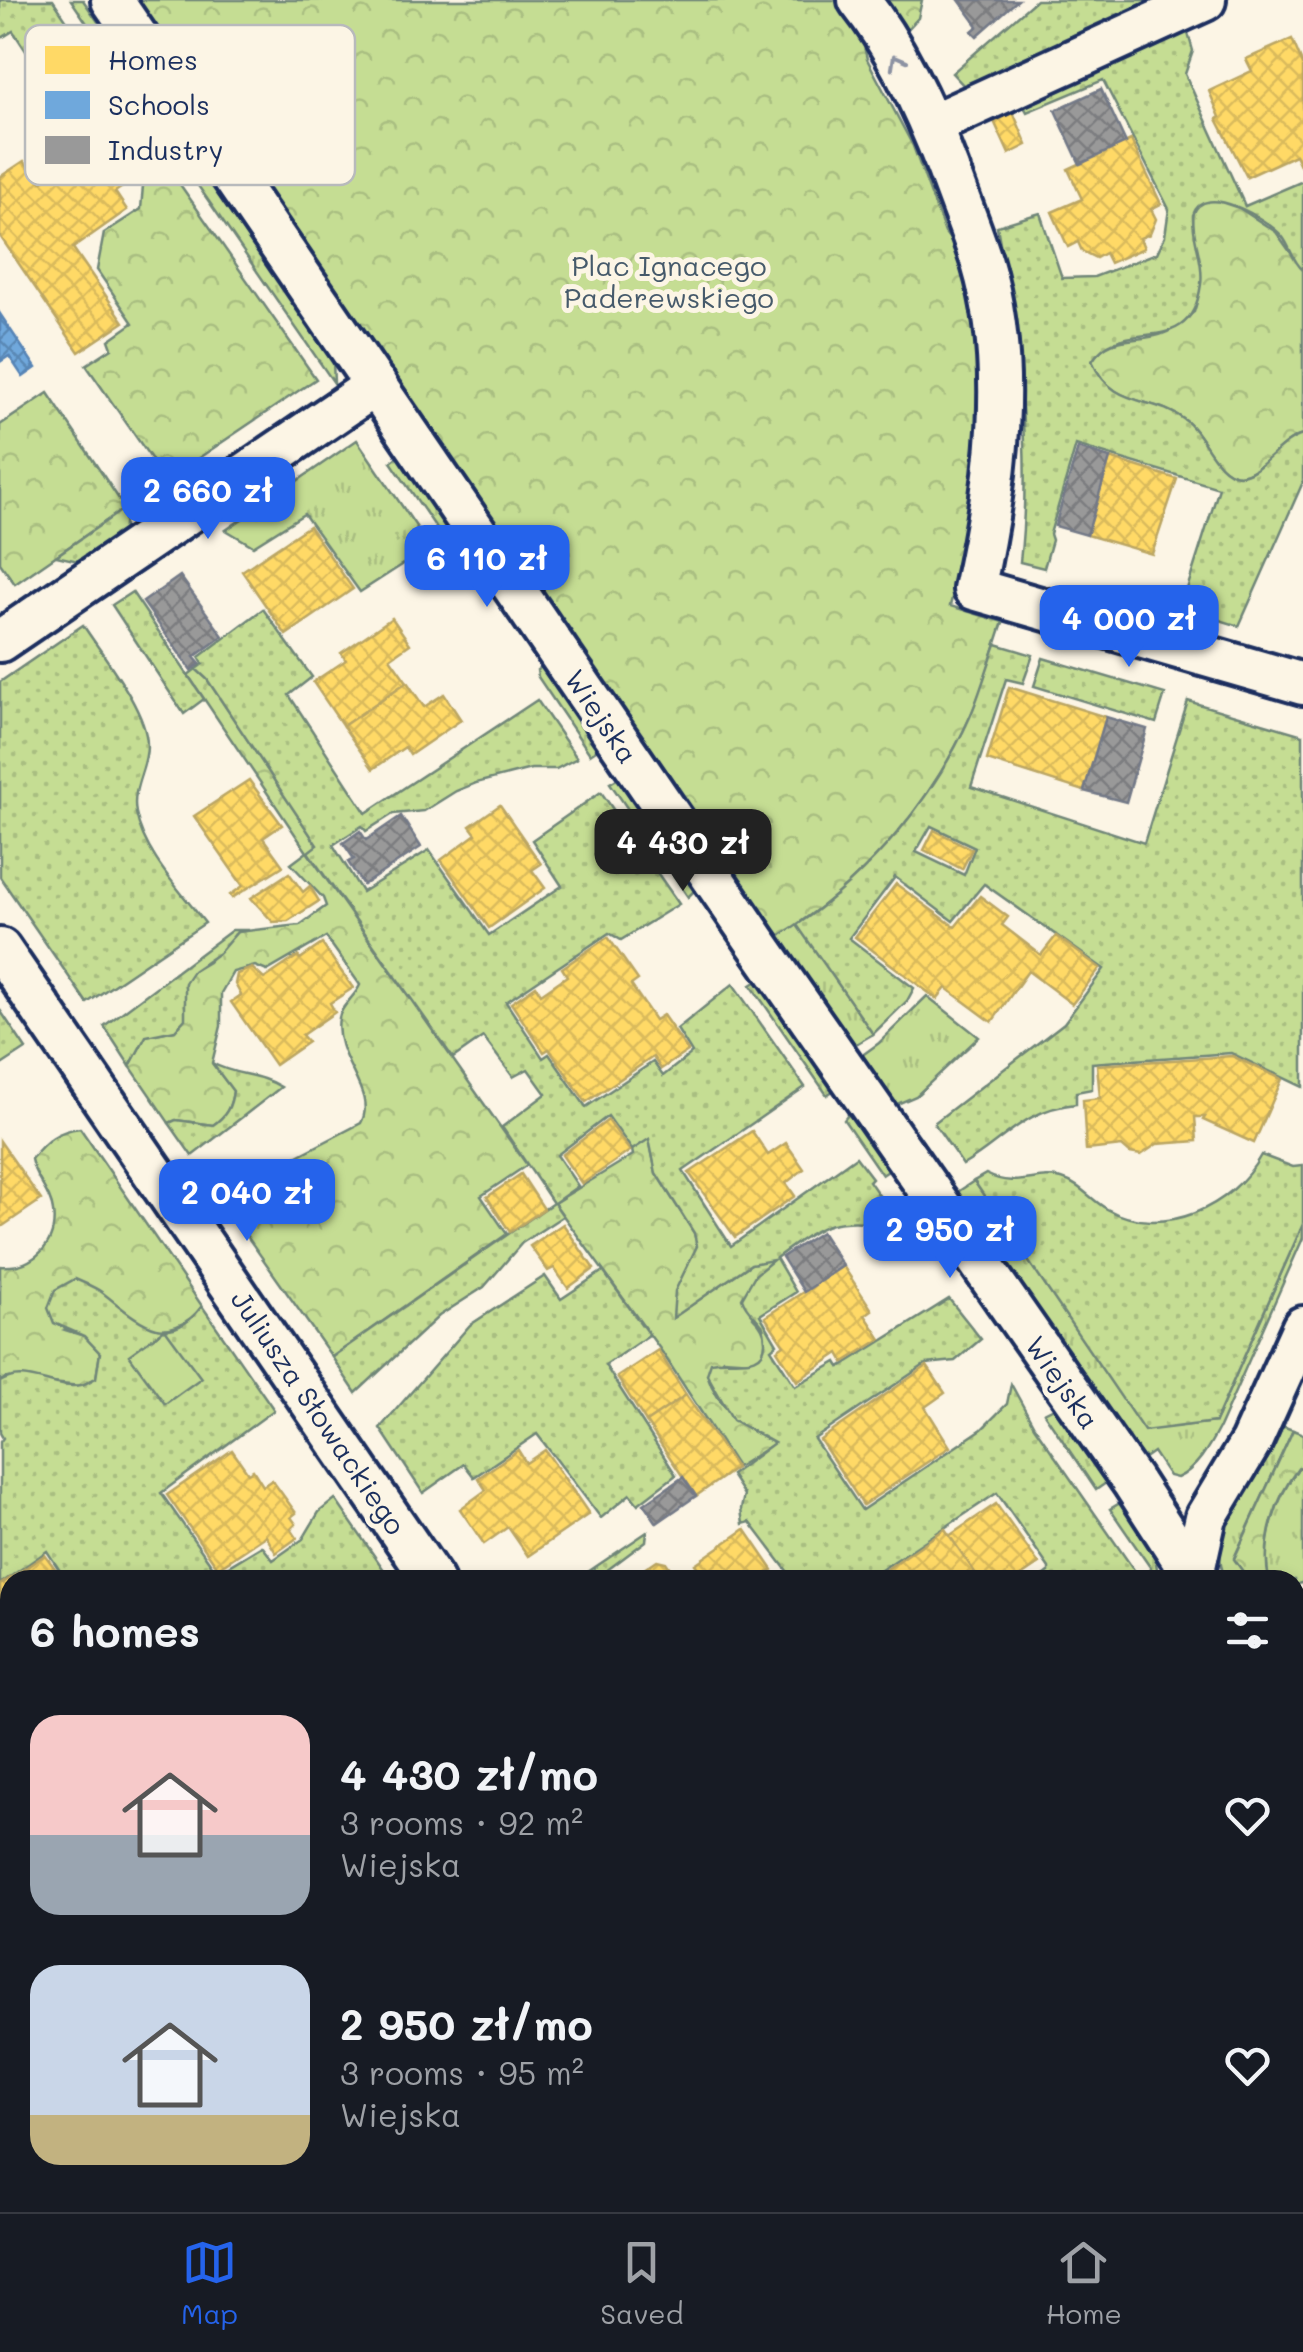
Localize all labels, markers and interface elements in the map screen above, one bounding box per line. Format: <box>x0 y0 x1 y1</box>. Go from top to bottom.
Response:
legend <box>25 25 355 185</box>
text: Homes <box>108 41 198 77</box>
one-way arrow <box>890 54 910 72</box>
text: Schools <box>108 86 210 122</box>
text: Industry <box>108 131 223 167</box>
park label: Plac Ignacego Paderewskiego <box>564 247 774 315</box>
pin: 2 660 zł <box>105 457 311 542</box>
text: 2 660 zł <box>143 468 273 510</box>
pin: 6 110 zł <box>384 525 590 610</box>
text: 6 110 zł <box>427 536 547 578</box>
pin: 4 000 zł <box>1026 585 1232 670</box>
text: 4 000 zł <box>1062 596 1196 638</box>
street label: Wiejska <box>557 662 647 770</box>
pin: 4 430 zł <box>580 809 786 894</box>
text: 4 430 zł <box>617 820 749 862</box>
pin: 2 040 zł <box>144 1159 350 1244</box>
text: 2 040 zł <box>181 1170 313 1212</box>
pin: 2 950 zł <box>847 1196 1053 1281</box>
text: 2 950 zł <box>886 1207 1015 1249</box>
street label: Juliusza Słowackiego <box>224 1283 414 1541</box>
street label: Wiejska <box>1018 1328 1108 1436</box>
text: 6 homes <box>30 1603 200 1658</box>
icon: filters <box>1220 1603 1275 1658</box>
text: 4 430 zł/mo <box>340 1746 598 1801</box>
icon: home <box>110 1755 230 1875</box>
icon: heart <box>1220 1788 1275 1843</box>
text: 3 rooms · 92 m² <box>340 1801 583 1843</box>
text: Wiejska <box>340 1843 461 1885</box>
text: 2 950 zł/mo <box>340 1996 593 2051</box>
icon: home <box>110 2005 230 2125</box>
icon: heart <box>1220 2038 1275 2093</box>
text: 3 rooms · 95 m² <box>340 2051 584 2093</box>
text: Wiejska <box>340 2093 461 2135</box>
tab: Map <box>181 2235 238 2331</box>
tab: Saved <box>600 2235 683 2331</box>
tab: Home <box>1046 2235 1122 2331</box>

